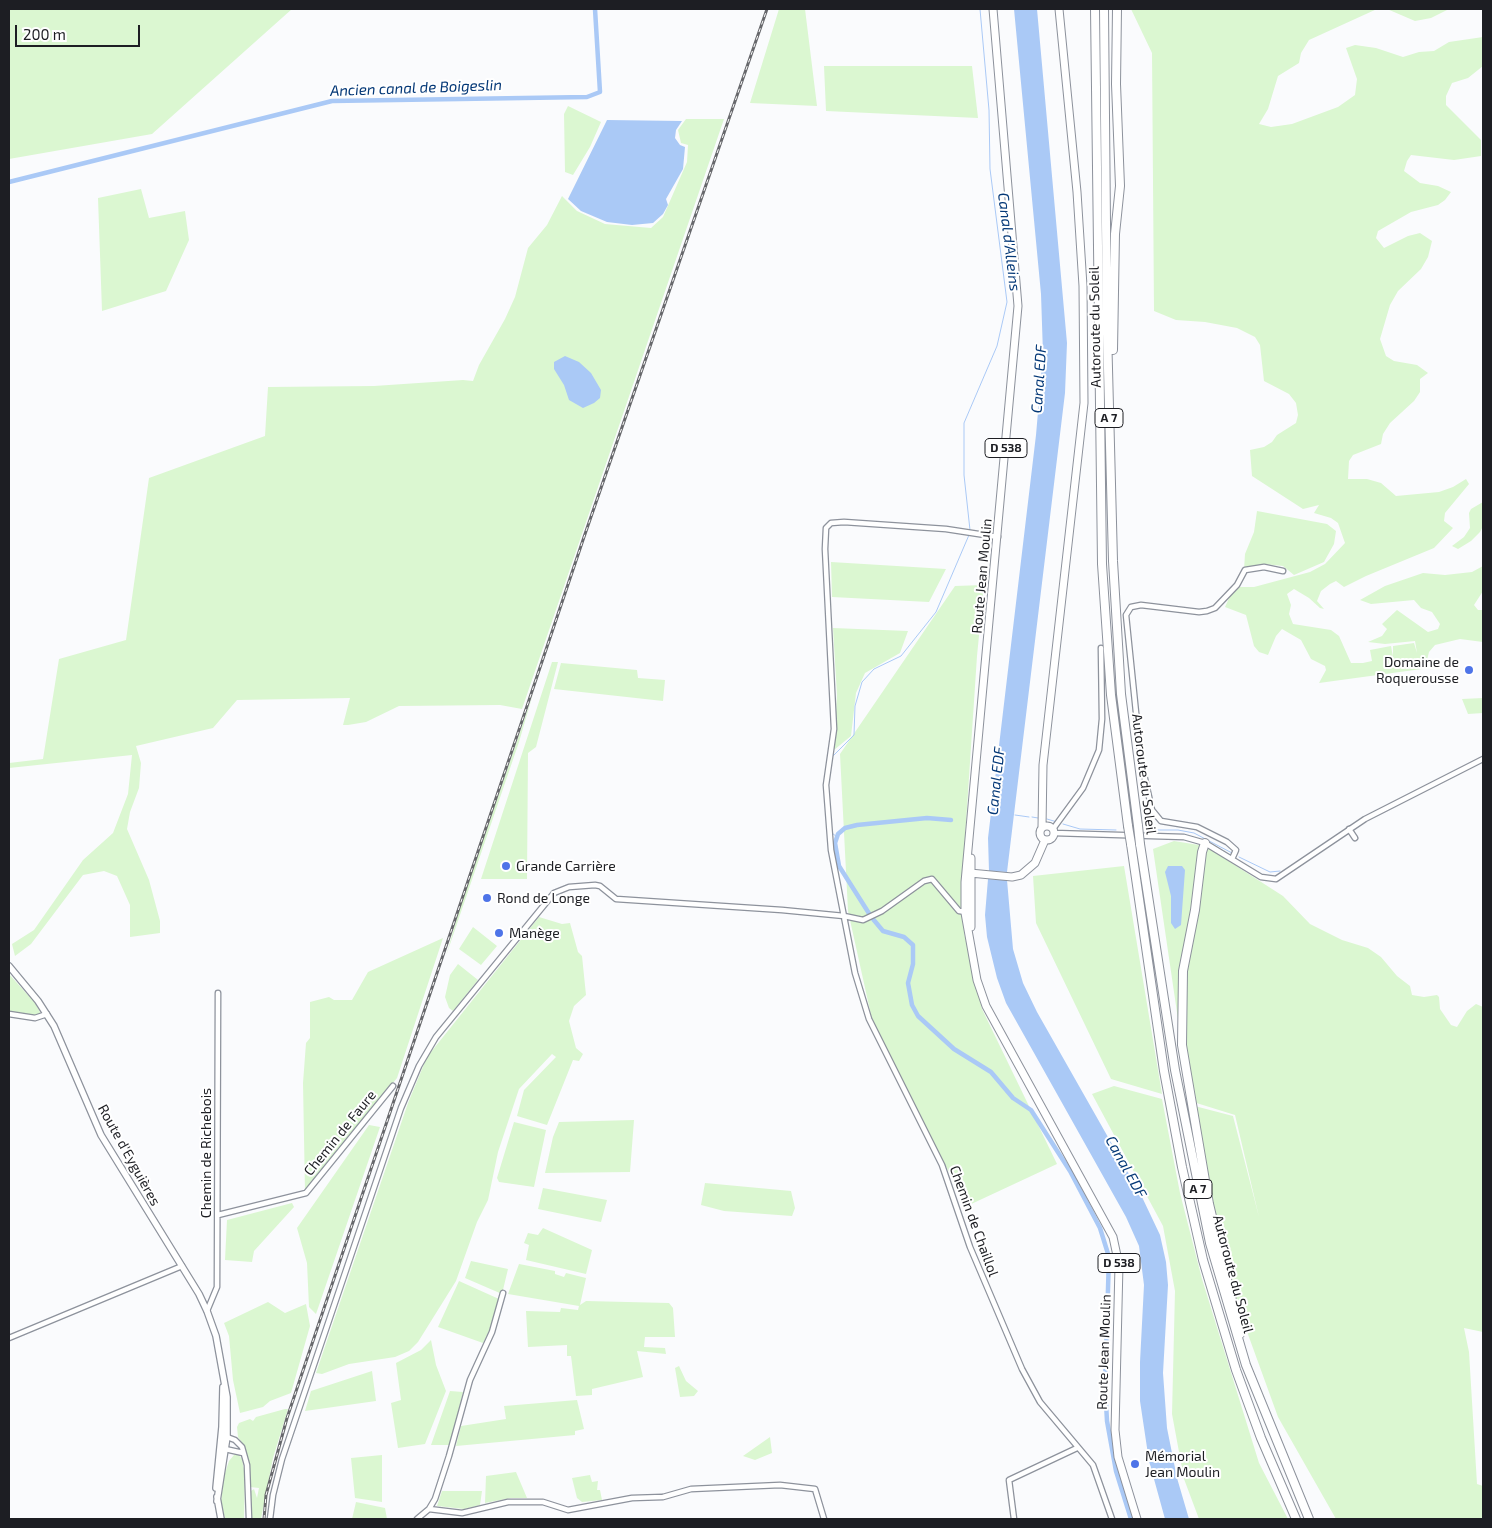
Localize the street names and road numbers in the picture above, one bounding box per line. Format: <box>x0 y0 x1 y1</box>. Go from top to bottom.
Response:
street label: Autoroute du Soleil <box>1086 266 1104 388</box>
road number: A 7 <box>1095 408 1123 428</box>
road number: D 538 <box>985 438 1027 458</box>
street label: Route Jean Moulin <box>969 518 995 634</box>
street label: Autoroute du Soleil <box>1128 713 1160 835</box>
street label: Chemin de Faure <box>300 1087 380 1179</box>
street label: Chemin de Richebois <box>198 1088 214 1218</box>
street label: Route d'Eyguières <box>94 1101 164 1209</box>
street label: Chemin de Chaillol <box>946 1163 1002 1279</box>
road number: A 7 <box>1184 1180 1212 1198</box>
street label: Autoroute du Soleil <box>1209 1213 1257 1335</box>
road number: D 538 <box>1098 1254 1140 1272</box>
street label: Route Jean Moulin <box>1094 1294 1114 1410</box>

